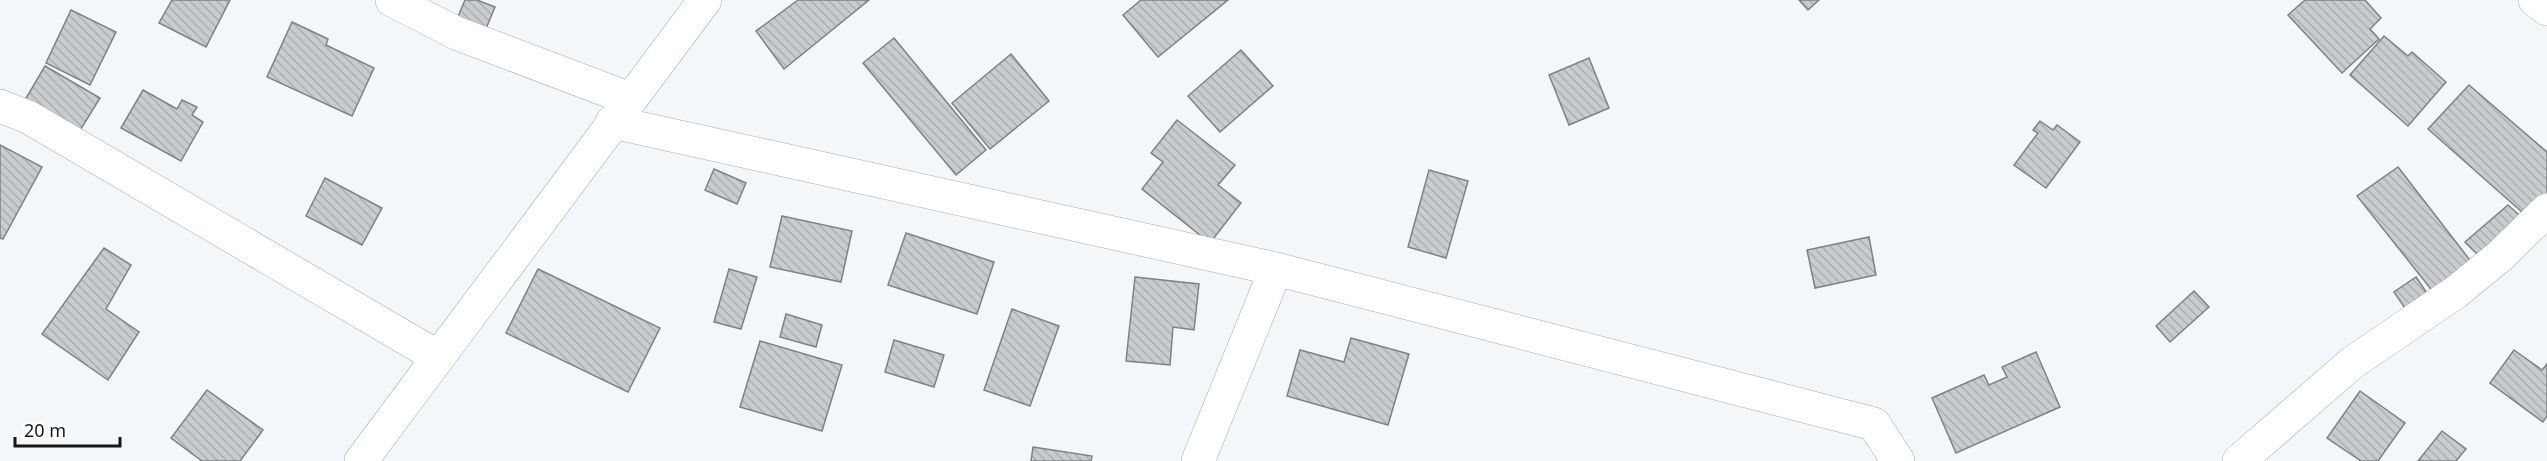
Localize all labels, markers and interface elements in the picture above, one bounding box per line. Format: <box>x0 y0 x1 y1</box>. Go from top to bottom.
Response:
scale bar <box>15 410 120 448</box>
text: 20 m <box>24 418 66 442</box>

